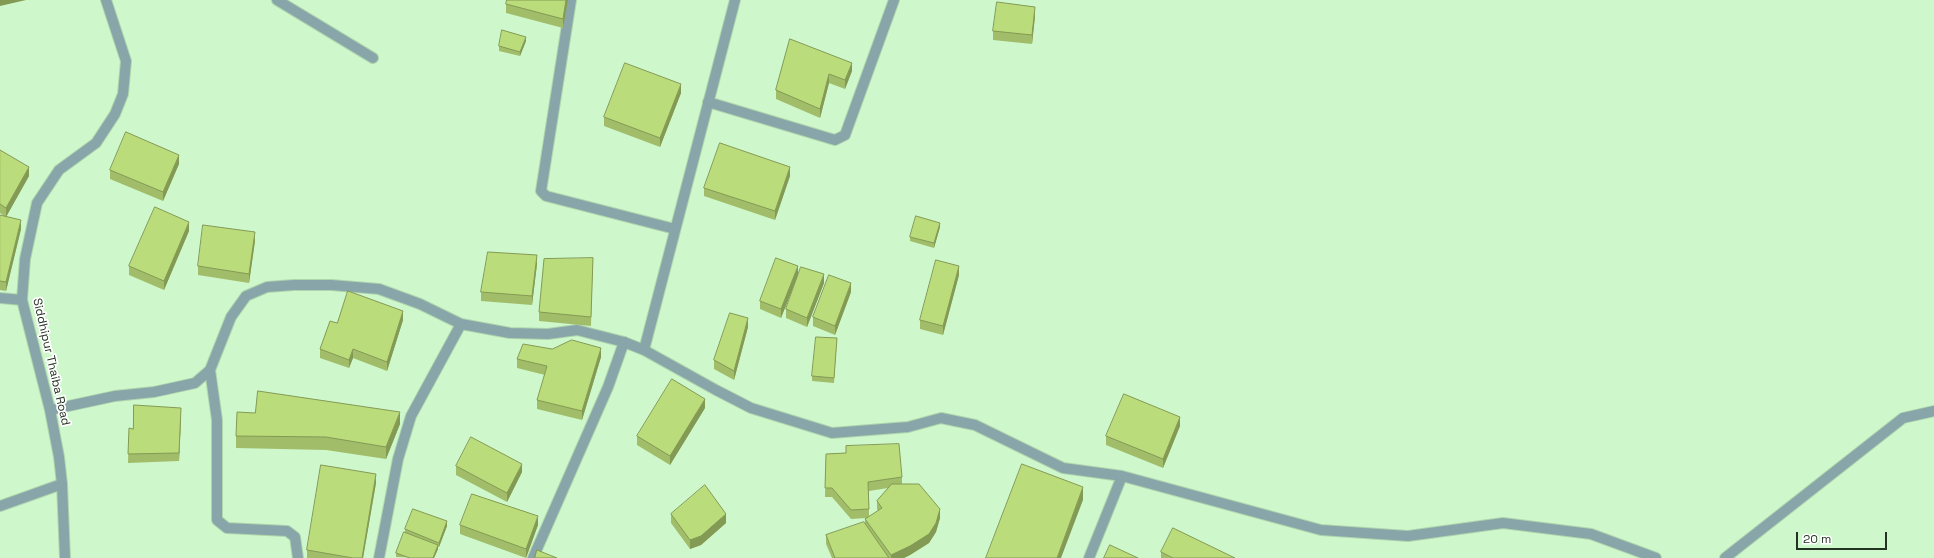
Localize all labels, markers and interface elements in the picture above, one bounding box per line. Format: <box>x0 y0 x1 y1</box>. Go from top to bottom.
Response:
street label: Siddhipur Thaiba Road <box>29 297 73 427</box>
scale bar <box>1798 524 1889 550</box>
text: 20 m <box>1803 531 1831 547</box>

